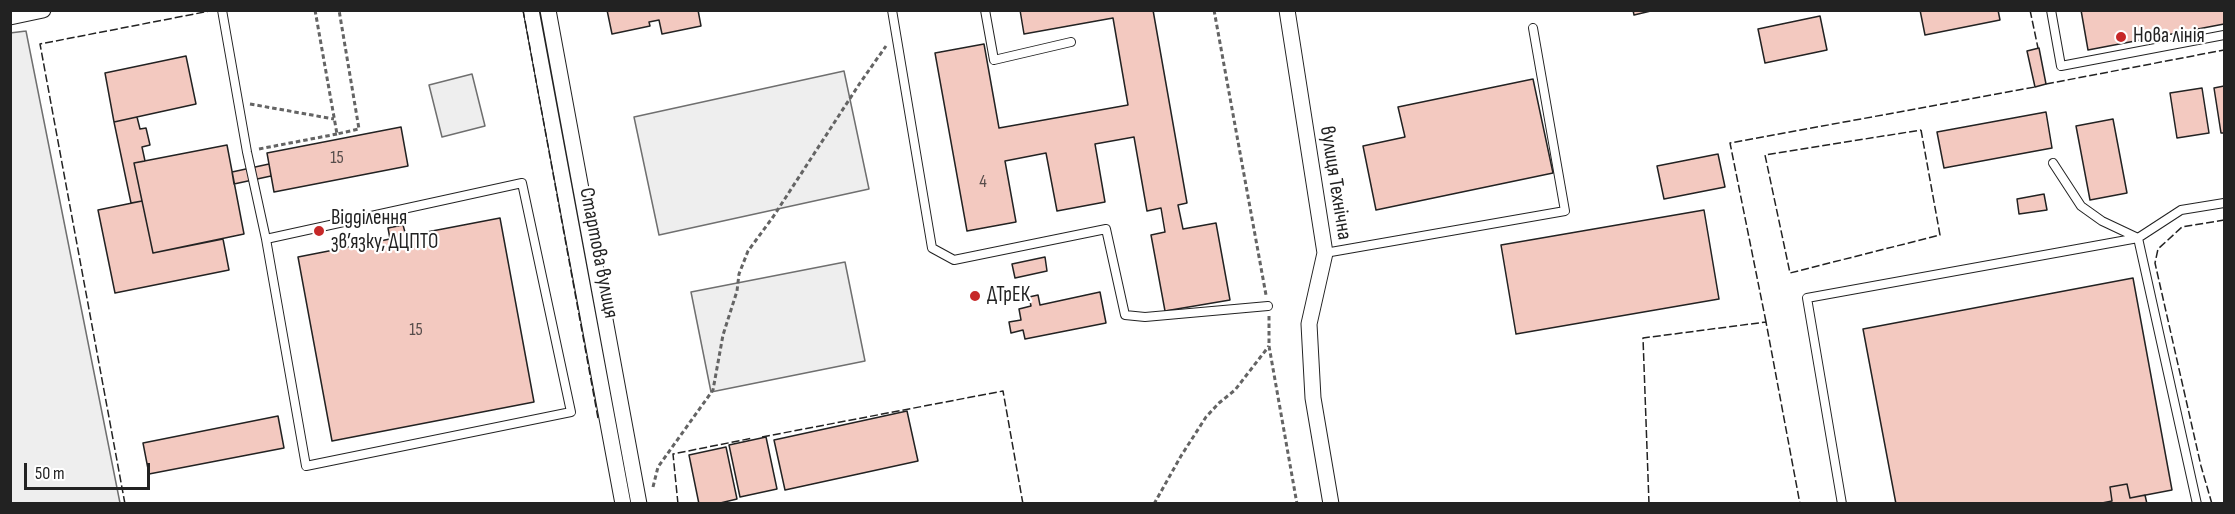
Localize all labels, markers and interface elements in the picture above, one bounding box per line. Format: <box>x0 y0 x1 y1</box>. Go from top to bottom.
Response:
place label: Нова лінія <box>2133 24 2205 50</box>
marker: Нова лінія <box>2114 30 2128 44</box>
street label: вулиця Технічна <box>1314 124 1356 242</box>
house number: 15 <box>330 147 344 169</box>
house number: 4 <box>979 171 987 193</box>
street label: Стартова вулиця <box>573 186 623 320</box>
place label: Відділення зв’язку, ДЦПТО <box>331 206 438 256</box>
marker: Відділення зв’язку, ДЦПТО <box>312 224 326 238</box>
place label: ДТрЕК <box>987 283 1030 309</box>
marker: ДТрЕК <box>968 289 982 303</box>
house number: 15 <box>409 319 423 341</box>
scale bar <box>27 451 153 489</box>
text: 50 m <box>35 463 65 484</box>

